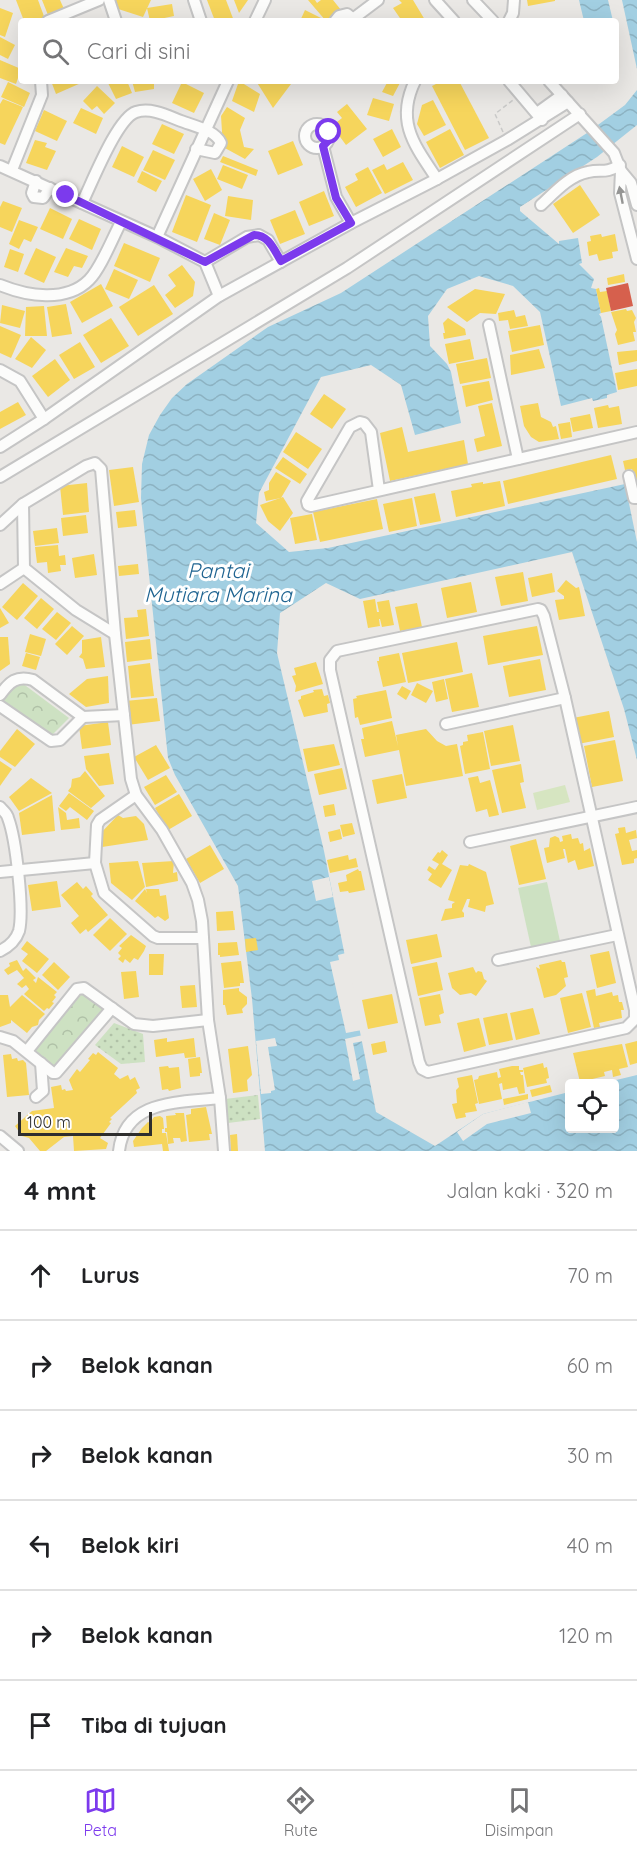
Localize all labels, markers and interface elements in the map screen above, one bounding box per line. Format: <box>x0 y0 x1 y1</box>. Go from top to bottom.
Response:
search box <box>18 18 619 84</box>
icon: search <box>39 35 72 68</box>
text: Cari di sini <box>87 37 190 65</box>
route start <box>315 118 341 144</box>
route end <box>52 181 78 207</box>
one-way arrow <box>616 185 625 204</box>
water label: Pantai Mutiara Marina <box>144 557 293 607</box>
map controls <box>565 1079 619 1133</box>
button: locate <box>565 1079 619 1133</box>
scale bar <box>18 1109 152 1136</box>
text: 100 m <box>27 1112 71 1132</box>
text: 4 mnt <box>24 1174 97 1207</box>
text: Jalan kaki · 320 m <box>446 1178 613 1203</box>
icon: ahead <box>24 1259 57 1292</box>
text: Lurus <box>81 1261 139 1289</box>
text: 70 m <box>567 1263 613 1288</box>
icon: right <box>24 1349 57 1382</box>
text: Belok kanan <box>81 1351 213 1379</box>
text: 60 m <box>567 1353 613 1378</box>
icon: right <box>24 1439 57 1472</box>
text: Belok kanan <box>81 1441 213 1469</box>
text: 30 m <box>567 1443 613 1468</box>
icon: left <box>24 1529 57 1562</box>
text: Belok kiri <box>81 1531 179 1559</box>
text: 40 m <box>567 1533 613 1558</box>
icon: right <box>24 1619 57 1652</box>
text: Belok kanan <box>81 1621 213 1649</box>
text: 120 m <box>559 1623 613 1648</box>
icon: arrive <box>24 1709 57 1742</box>
text: Tiba di tujuan <box>81 1711 227 1739</box>
tab: Peta <box>83 1784 117 1840</box>
tab: Rute <box>284 1784 318 1840</box>
tab: Disimpan <box>485 1784 554 1840</box>

